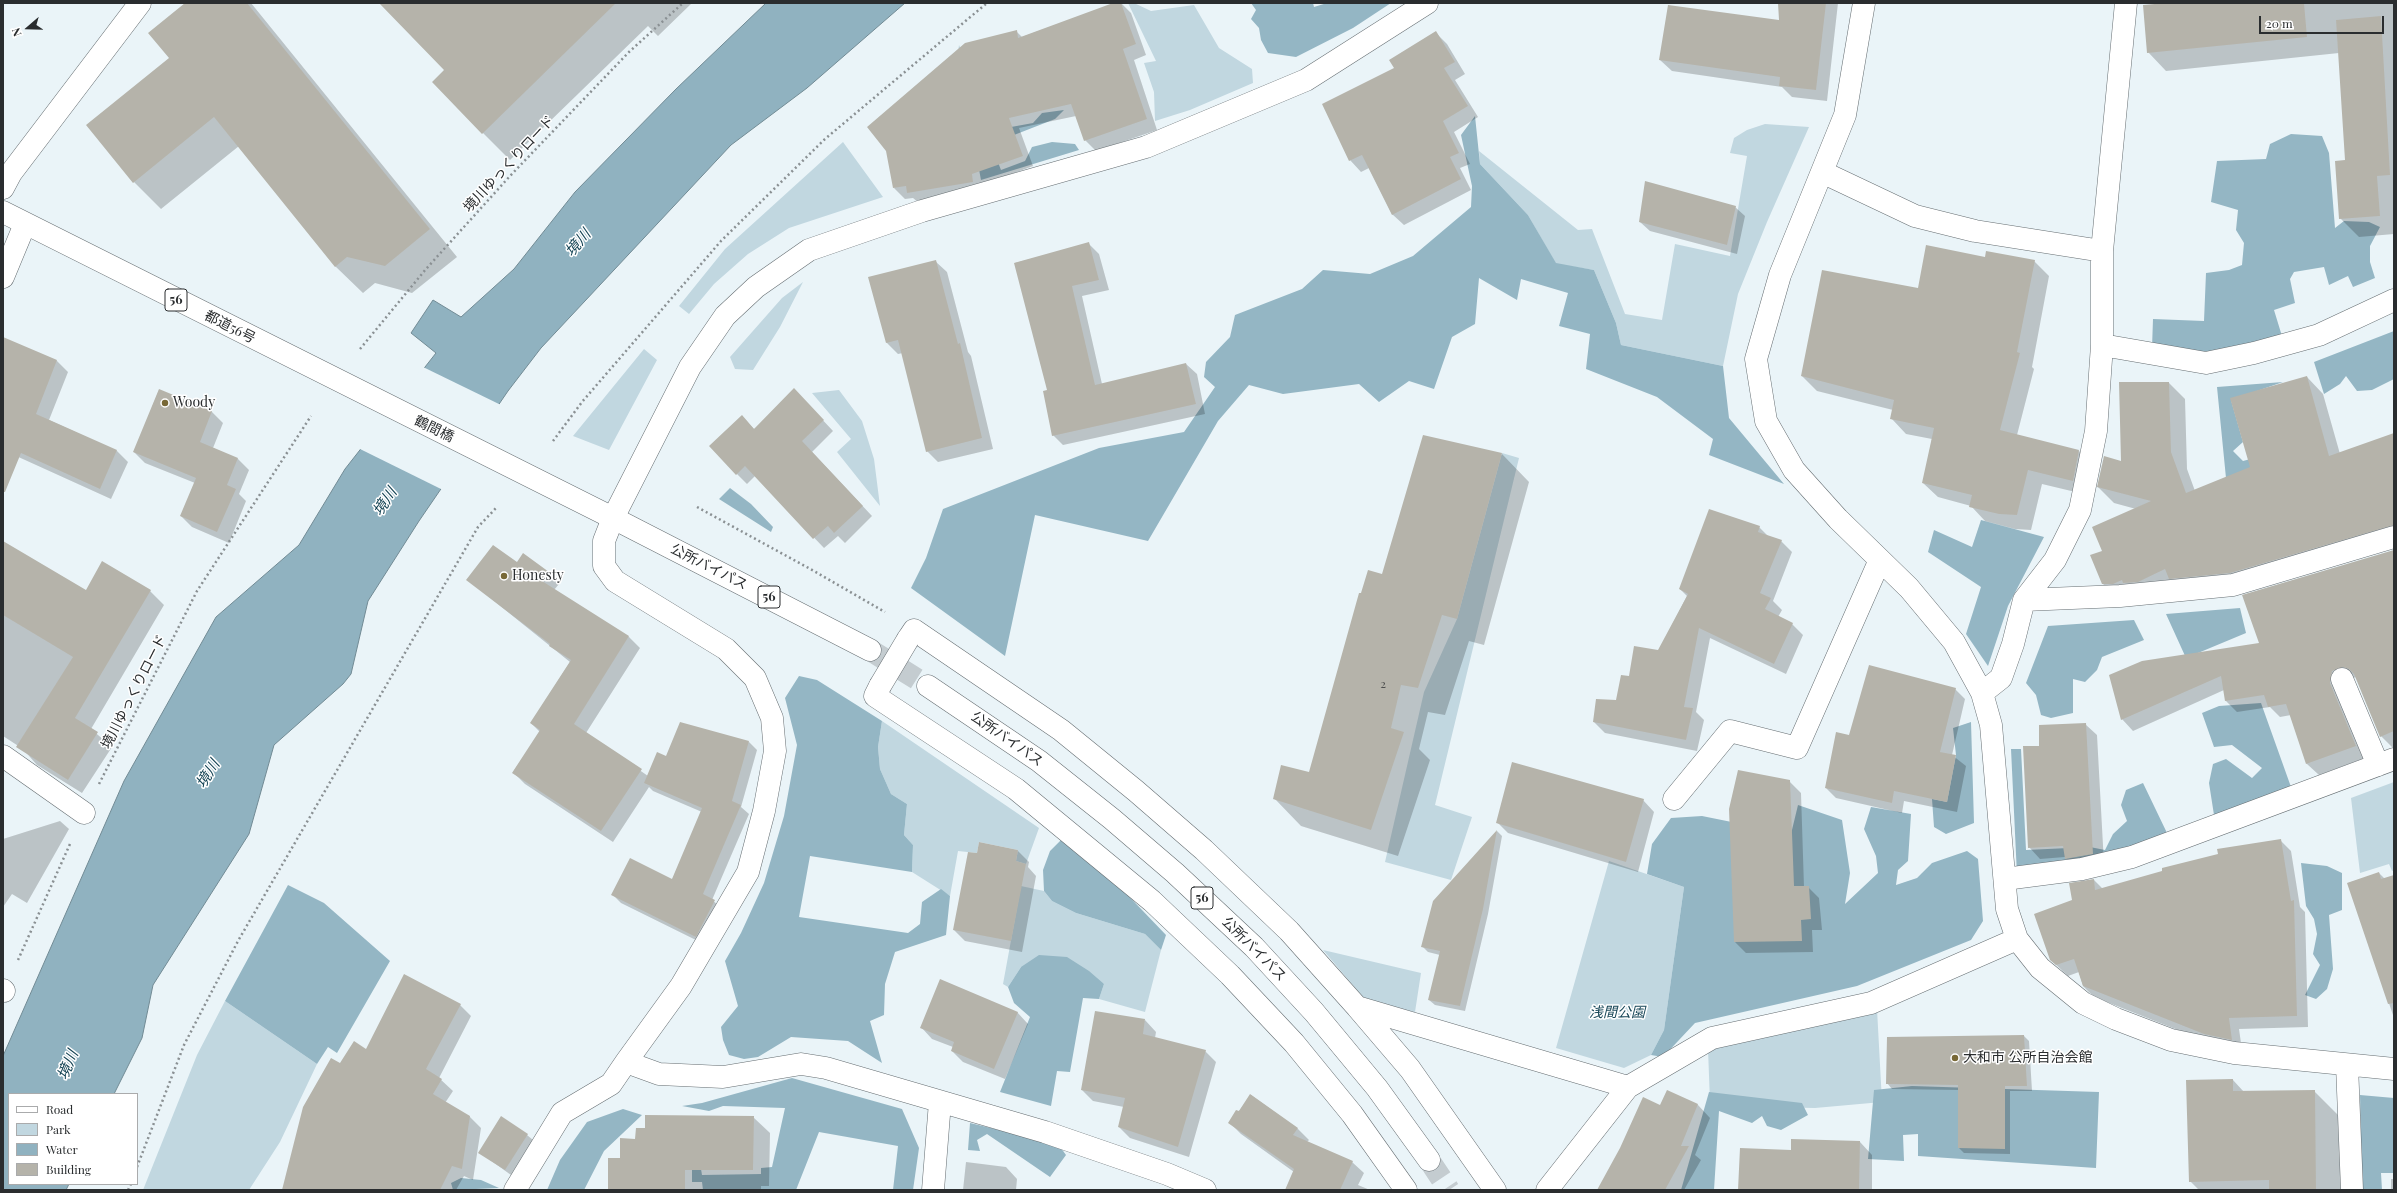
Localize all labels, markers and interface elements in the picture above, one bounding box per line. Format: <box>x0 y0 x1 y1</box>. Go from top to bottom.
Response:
north arrow <box>8 8 48 48</box>
scale bar <box>2261 8 2386 34</box>
text: 20 m <box>2266 15 2293 31</box>
text: N <box>8 26 25 39</box>
street label: 境川ゆっくりロード <box>460 112 558 216</box>
water label: 境川 <box>561 226 595 260</box>
road number: 56 <box>165 289 187 311</box>
street label: 都道56号 <box>202 307 258 347</box>
place label: Woody <box>173 395 215 411</box>
marker: Woody <box>160 398 170 408</box>
street label: 鶴間橋 <box>411 412 457 446</box>
water label: 境川 <box>369 485 401 519</box>
street label: 公所バイパス <box>668 540 750 594</box>
place label: Honesty <box>512 568 564 584</box>
marker: Honesty <box>499 571 509 581</box>
road number: 56 <box>758 586 780 608</box>
street label: 境川ゆっくりロード <box>98 632 170 752</box>
house number: 2 <box>1380 677 1386 691</box>
street label: 公所バイパス <box>968 708 1046 770</box>
water label: 境川 <box>192 757 224 791</box>
road number: 56 <box>1191 887 1213 909</box>
street label: 公所バイパス <box>1218 913 1290 985</box>
park label: 浅間公園 <box>1589 1005 1645 1021</box>
water label: 境川 <box>54 1048 82 1082</box>
place label: 大和市 公所自治会館 <box>1963 1050 2092 1066</box>
marker: 大和市 公所自治会館 <box>1950 1053 1960 1063</box>
legend <box>8 1093 138 1185</box>
text: Road <box>46 1101 73 1117</box>
text: Park <box>46 1121 71 1137</box>
text: Water <box>46 1141 78 1157</box>
text: Building <box>46 1161 91 1177</box>

